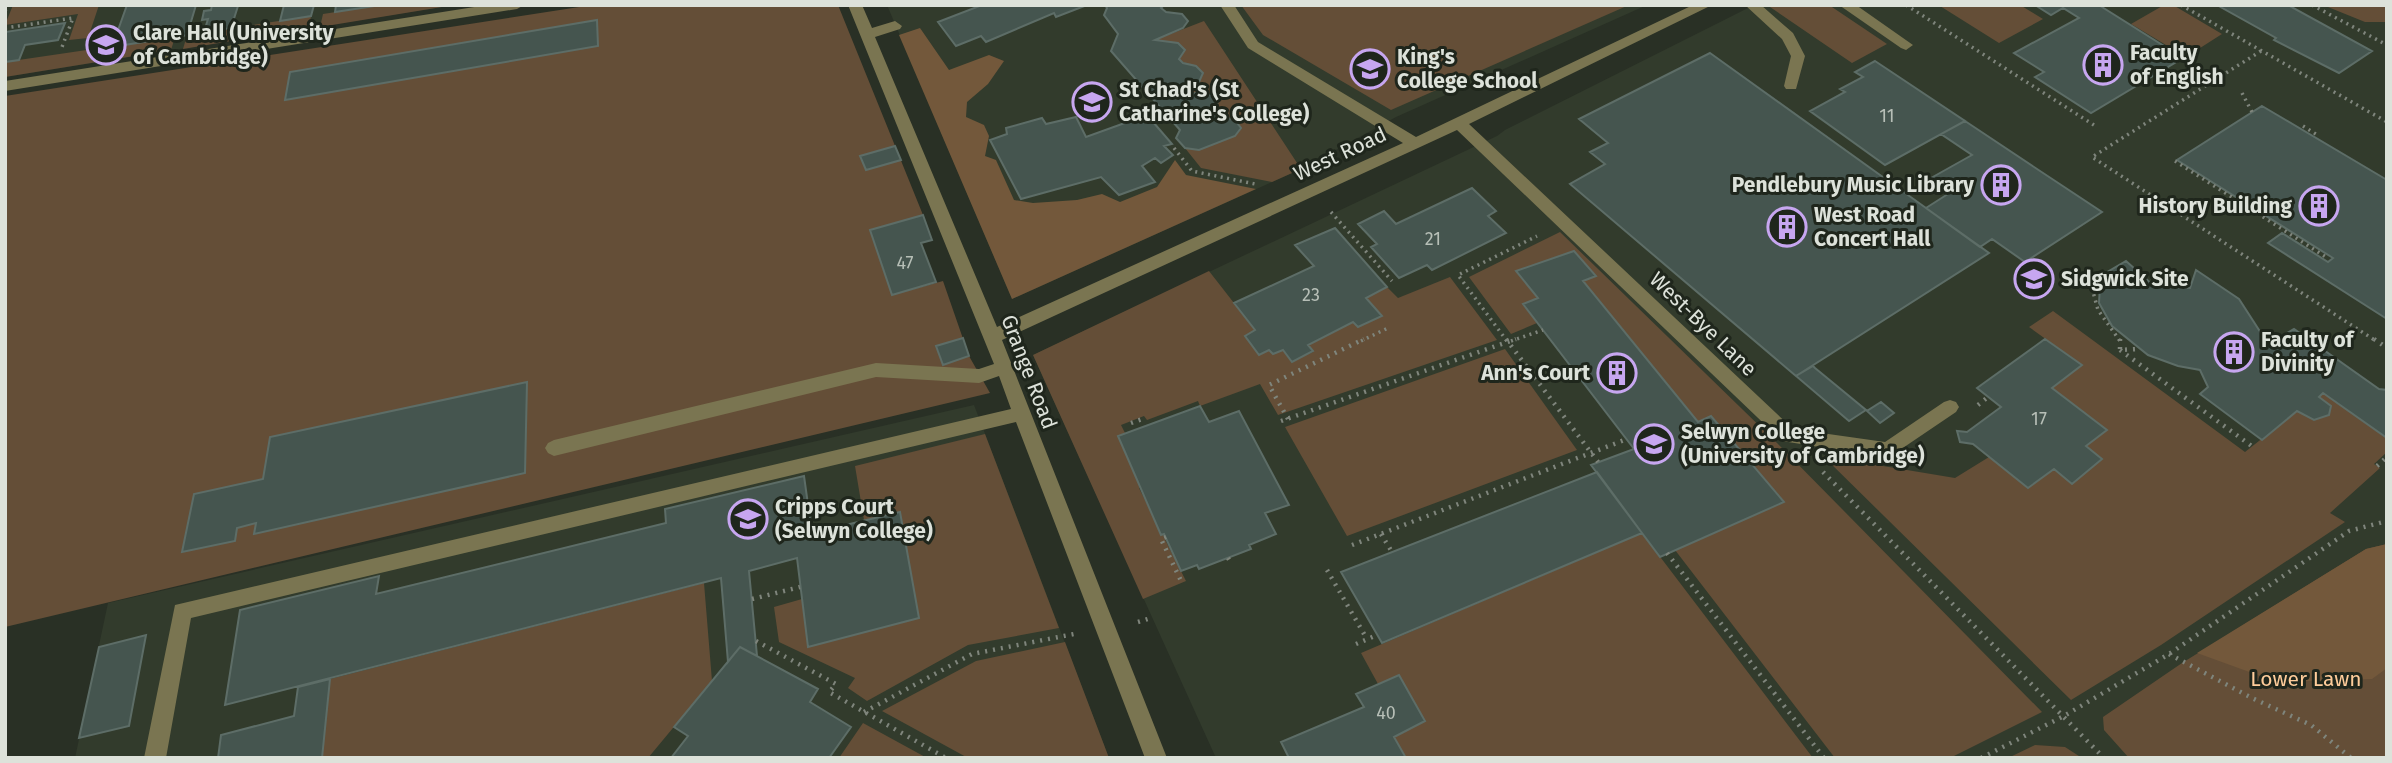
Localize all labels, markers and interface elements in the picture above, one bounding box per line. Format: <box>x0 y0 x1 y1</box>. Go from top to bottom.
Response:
place label: Clare Hall (University of Cambridge) <box>133 20 334 70</box>
school or university icon: Clare Hall (University of Cambridge) <box>85 24 127 66</box>
place label: Faculty of English <box>2130 40 2224 90</box>
place label: King's College School <box>1397 44 1538 94</box>
building icon: Faculty of English <box>2082 44 2124 86</box>
school or university icon: King's College School <box>1349 48 1391 90</box>
place label: St Chad's (St Catharine's College) <box>1119 77 1309 127</box>
school or university icon: St Chad's (St Catharine's College) <box>1071 81 1113 123</box>
house number: 11 <box>1879 105 1895 127</box>
street label: West Road <box>1289 121 1391 187</box>
building icon: Pendlebury Music Library <box>1980 164 2022 206</box>
place label: Pendlebury Music Library <box>1732 172 1974 198</box>
building icon: History Building <box>2298 185 2340 227</box>
place label: History Building <box>2138 193 2292 219</box>
place label: West Road Concert Hall <box>1814 202 1931 252</box>
building icon: West Road Concert Hall <box>1766 206 1808 248</box>
house number: 21 <box>1425 228 1441 250</box>
house number: 47 <box>896 252 914 274</box>
school or university icon: Sidgwick Site <box>2013 258 2055 300</box>
street label: West-Bye Lane <box>1644 266 1762 382</box>
place label: Sidgwick Site <box>2061 266 2189 292</box>
house number: 23 <box>1302 284 1320 306</box>
street label: Grange Road <box>995 311 1063 433</box>
place label: Faculty of Divinity <box>2261 327 2356 377</box>
building icon: Faculty of Divinity <box>2213 331 2255 373</box>
building icon: Ann's Court <box>1596 352 1638 394</box>
place label: Ann's Court <box>1480 360 1591 386</box>
house number: 17 <box>2031 408 2047 430</box>
place label: Selwyn College (University of Cambridge) <box>1681 419 1925 469</box>
school or university icon: Selwyn College (University of Cambridge) <box>1633 423 1675 465</box>
place label: Cripps Court (Selwyn College) <box>775 494 933 544</box>
school or university icon: Cripps Court (Selwyn College) <box>727 498 769 540</box>
park label: Lower Lawn <box>2250 666 2362 692</box>
house number: 40 <box>1376 702 1396 724</box>

